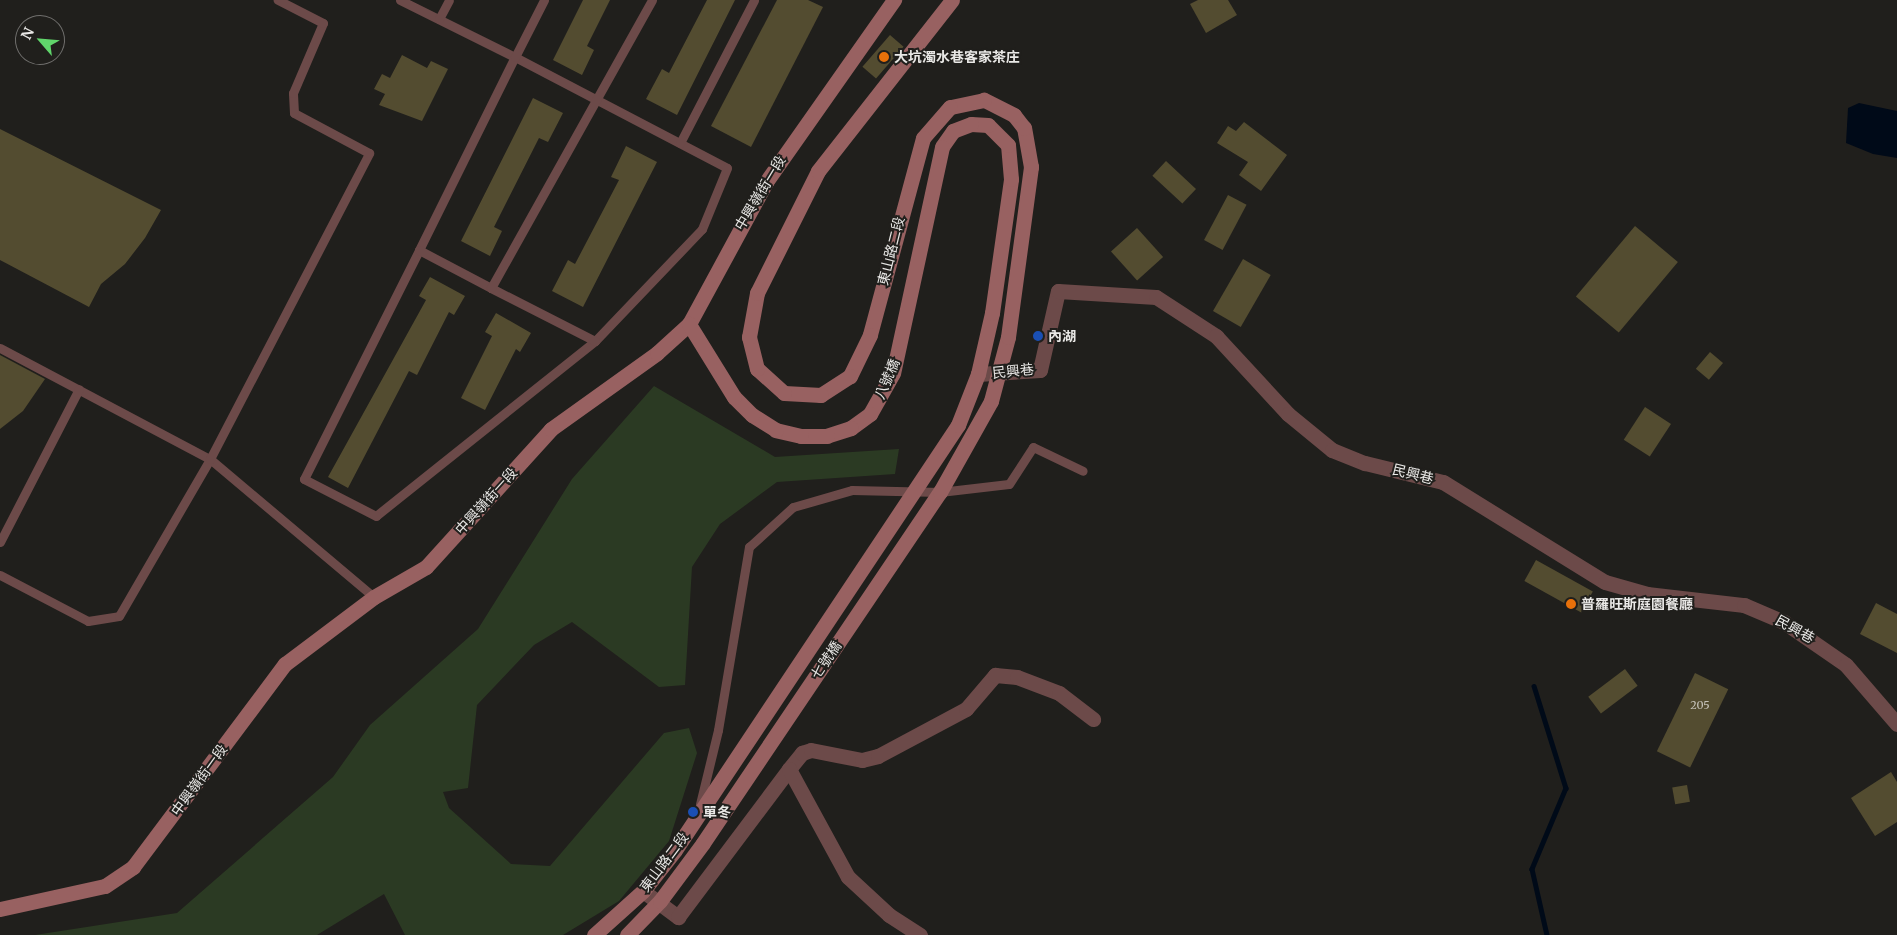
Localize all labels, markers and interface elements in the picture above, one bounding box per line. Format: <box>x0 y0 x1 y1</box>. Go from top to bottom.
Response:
north arrow <box>15 15 65 65</box>
text: N <box>17 25 38 43</box>
place label: 大坑濁水巷客家茶庄 <box>894 49 1020 65</box>
marker: 大坑濁水巷客家茶庄 <box>878 51 890 63</box>
street label: 中興嶺街一段 <box>731 153 789 233</box>
street label: 東山路二段 <box>874 215 908 287</box>
place label: 內湖 <box>1048 328 1076 344</box>
marker: 內湖 <box>1032 330 1044 342</box>
street label: 八號橋 <box>871 356 903 402</box>
street label: 民興巷 <box>991 360 1035 382</box>
street label: 民興巷 <box>1391 461 1435 487</box>
street label: 中興嶺街一段 <box>452 464 520 538</box>
place label: 普羅旺斯庭園餐廳 <box>1581 596 1693 612</box>
marker: 普羅旺斯庭園餐廳 <box>1565 598 1577 610</box>
street label: 民興巷 <box>1773 611 1817 647</box>
street label: 七號橋 <box>807 638 845 682</box>
house number: 205 <box>1690 698 1710 712</box>
street label: 中興嶺街一段 <box>168 741 230 819</box>
place label: 單冬 <box>703 804 731 820</box>
marker: 單冬 <box>687 806 699 818</box>
street label: 東山路二段 <box>636 829 692 895</box>

